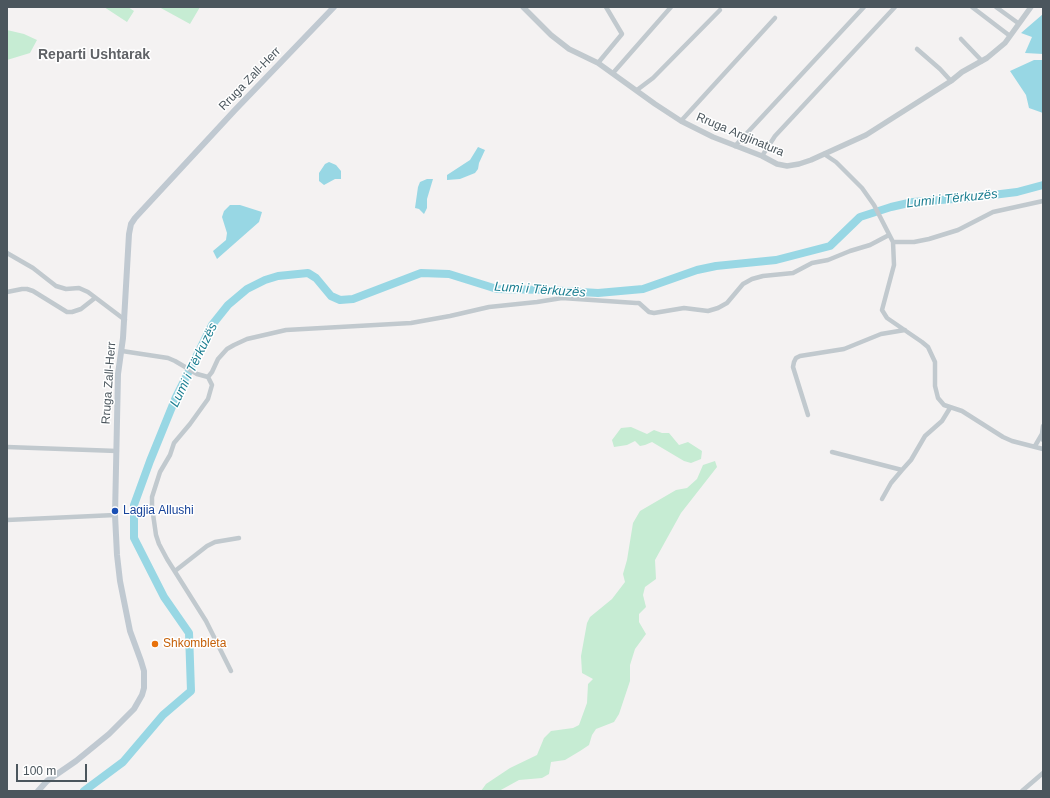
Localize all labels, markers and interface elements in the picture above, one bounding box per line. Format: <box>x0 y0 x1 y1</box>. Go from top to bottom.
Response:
street label: Rruga Zall-Herr <box>216 44 284 114</box>
district label: Reparti Ushtarak <box>38 47 150 63</box>
street label: Rruga Argjinatura <box>694 110 786 160</box>
water label: Lumi i Tërkuzës <box>906 186 998 212</box>
water label: Lumi i Tërkuzës <box>494 279 586 301</box>
water label: Lumi i Tërkuzës <box>167 320 221 410</box>
street label: Rruga Zall-Herr <box>99 341 119 425</box>
place label: Lagjia Allushi <box>123 504 194 518</box>
marker: Lagjia Allushi <box>110 506 120 516</box>
place label: Shkombleta <box>163 637 226 651</box>
marker: Shkombleta <box>150 639 160 649</box>
scale bar <box>18 756 89 782</box>
text: 100 m <box>23 764 56 778</box>

